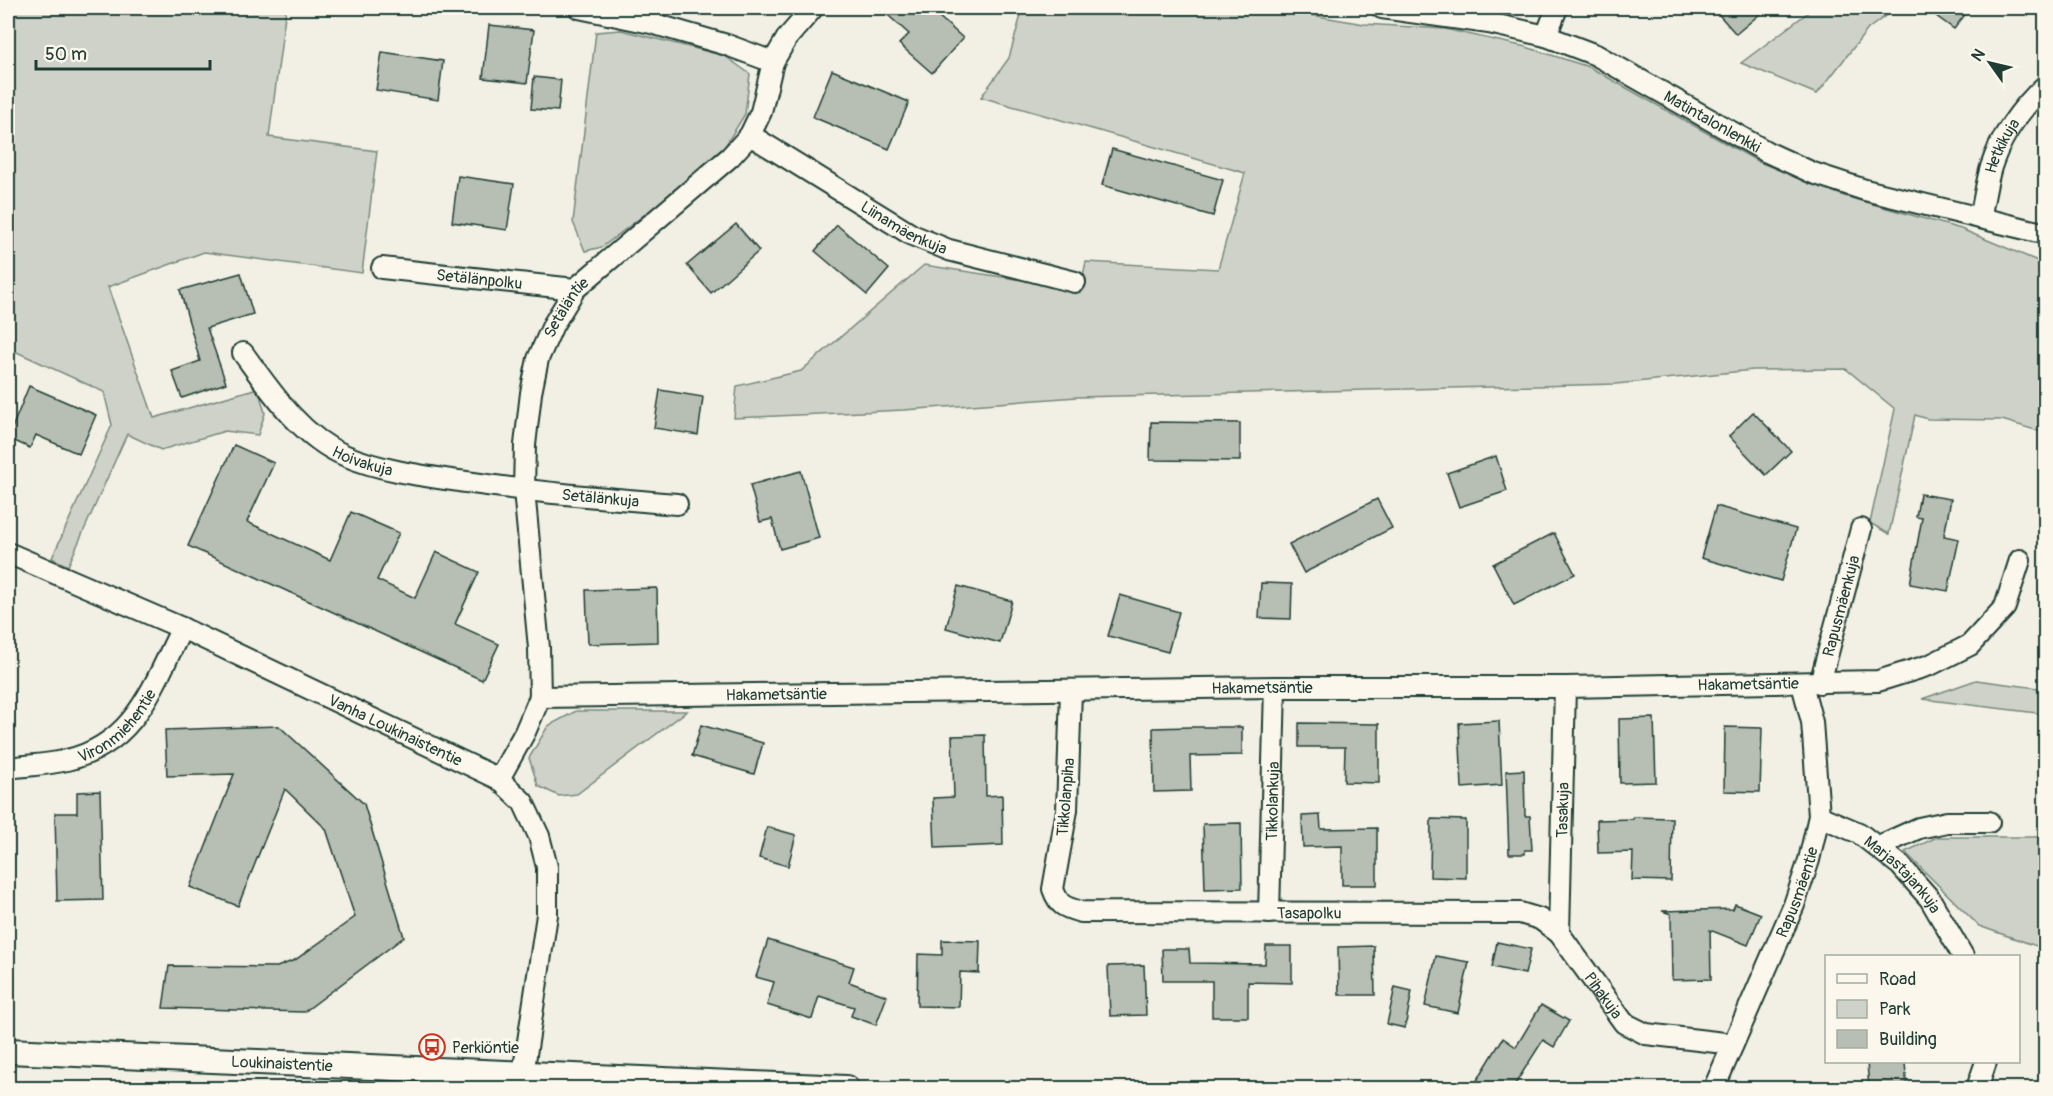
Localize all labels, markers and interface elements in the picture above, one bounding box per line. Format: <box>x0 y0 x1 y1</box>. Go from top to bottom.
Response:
scale bar <box>36 33 210 71</box>
north arrow <box>1960 33 2020 93</box>
text: 50 m <box>45 43 87 66</box>
text: N <box>1967 45 1990 65</box>
street label: Matintalonlenkki <box>1660 87 1764 158</box>
street label: Hetkikuja <box>1981 115 2024 176</box>
street label: Liinamäenkuja <box>857 197 950 259</box>
street label: Setälänpolku <box>435 265 523 294</box>
street label: Setäläntie <box>540 273 593 341</box>
street label: Hoivakuja <box>329 442 395 481</box>
street label: Setälänkuja <box>561 485 640 512</box>
street label: Rapusmäenkuja <box>1819 553 1865 659</box>
street label: Hakametsäntie <box>1697 674 1799 695</box>
street label: Hakametsäntie <box>1211 678 1313 699</box>
street label: Hakametsäntie <box>725 684 827 705</box>
street label: Vironmiehentie <box>75 686 161 767</box>
street label: Vanha Loukinaistentie <box>325 690 465 771</box>
street label: Tikkolanpiha <box>1053 757 1079 837</box>
street label: Tikkolankuja <box>1262 761 1284 841</box>
street label: Tasakuja <box>1552 782 1574 838</box>
street label: Marjastajankuja <box>1860 832 1945 917</box>
street label: Rapusmäentie <box>1772 845 1823 941</box>
street label: Tasapolku <box>1277 903 1341 924</box>
legend <box>1825 955 2020 1063</box>
text: Road <box>1879 968 1916 991</box>
street label: Pihakuja <box>1580 969 1627 1023</box>
text: Park <box>1879 998 1911 1021</box>
text: Building <box>1879 1028 1937 1051</box>
bus stop icon: Perkiöntie <box>417 1032 447 1062</box>
place label: Perkiöntie <box>452 1038 519 1058</box>
street label: Loukinaistentie <box>230 1052 333 1076</box>

